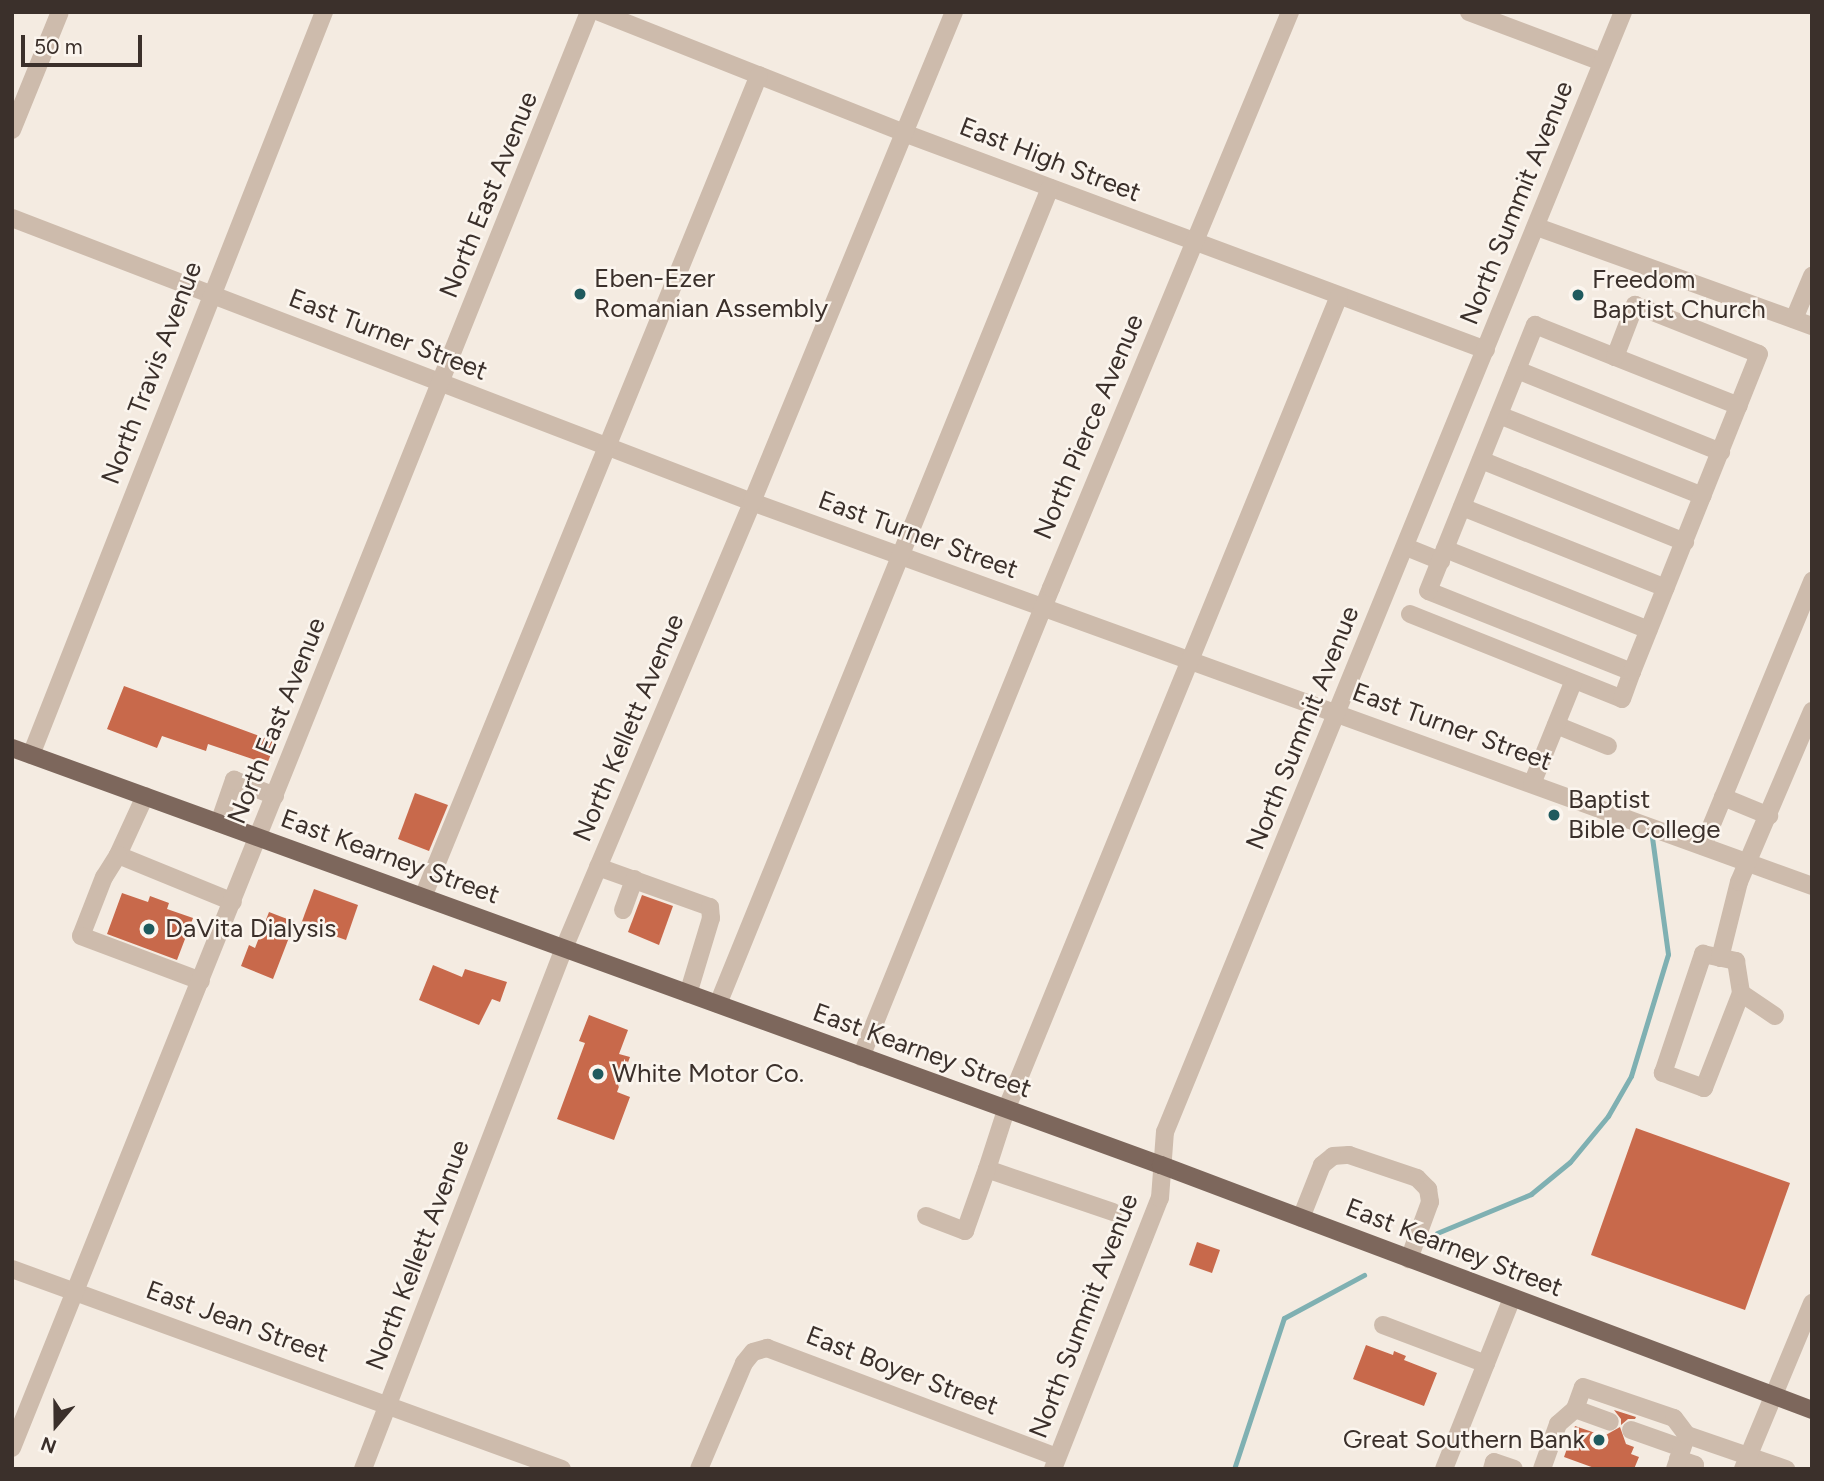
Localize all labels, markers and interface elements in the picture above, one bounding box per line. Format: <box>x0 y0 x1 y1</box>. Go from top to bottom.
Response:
scale bar <box>24 21 145 65</box>
text: 50 m <box>34 34 83 59</box>
street label: North Summit Avenue <box>1454 77 1580 329</box>
street label: North East Avenue <box>433 87 545 303</box>
street label: East High Street <box>955 111 1145 209</box>
street label: North Travis Avenue <box>95 257 209 489</box>
place label: Eben-Ezer Romanian Assembly <box>594 263 828 324</box>
place label: Freedom Baptist Church <box>1592 264 1766 326</box>
street label: East Turner Street <box>284 283 492 387</box>
marker: Eben-Ezer Romanian Assembly <box>572 286 588 302</box>
marker: Freedom Baptist Church <box>1570 287 1586 303</box>
street label: North Pierce Avenue <box>1027 310 1151 544</box>
street label: East Turner Street <box>814 484 1022 586</box>
street label: North Summit Avenue <box>1240 602 1366 854</box>
street label: North Kellett Avenue <box>567 609 691 847</box>
street label: North East Avenue <box>221 613 333 829</box>
street label: East Turner Street <box>1348 676 1556 778</box>
place label: Baptist Bible College <box>1568 784 1720 846</box>
street label: East Kearney Street <box>277 803 503 911</box>
marker: Baptist Bible College <box>1546 807 1562 823</box>
place label: DaVita Dialysis <box>165 913 336 945</box>
marker: DaVita Dialysis <box>139 919 159 939</box>
street label: East Kearney Street <box>809 997 1035 1105</box>
place label: White Motor Co. <box>612 1058 804 1090</box>
marker: White Motor Co. <box>590 1066 606 1082</box>
street label: North Kellett Avenue <box>360 1135 476 1375</box>
street label: North Summit Avenue <box>1023 1189 1145 1443</box>
street label: East Kearney Street <box>1341 1192 1567 1304</box>
street label: East Jean Street <box>142 1275 332 1369</box>
street label: East Boyer Street <box>802 1320 1002 1422</box>
north arrow <box>21 1390 91 1460</box>
place label: Great Southern Bank <box>1343 1424 1585 1456</box>
text: N <box>38 1432 59 1459</box>
marker: Great Southern Bank <box>1591 1432 1607 1448</box>

